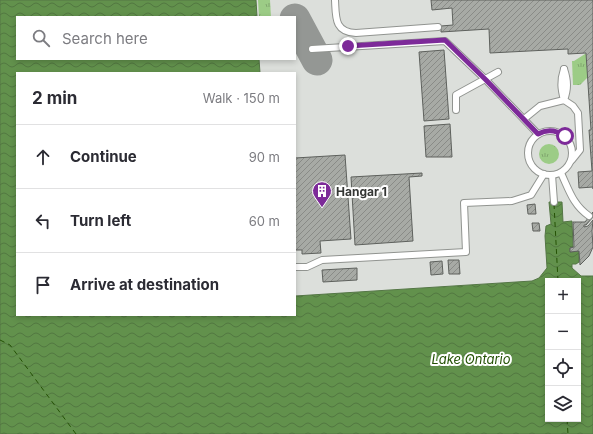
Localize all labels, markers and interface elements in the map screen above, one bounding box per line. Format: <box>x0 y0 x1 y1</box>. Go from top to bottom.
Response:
search box <box>16 16 296 60</box>
icon: search <box>30 27 52 49</box>
text: Search here <box>62 29 148 48</box>
route end <box>339 37 357 55</box>
text: 2 min <box>32 88 77 108</box>
text: Walk · 150 m <box>203 90 280 106</box>
route start <box>556 127 574 145</box>
icon: ahead <box>32 146 54 168</box>
text: Continue <box>70 147 137 166</box>
text: 90 m <box>249 149 280 165</box>
building icon: Hangar 1 <box>311 180 333 208</box>
place label: Hangar 1 <box>336 184 387 199</box>
icon: left <box>32 210 54 232</box>
text: Turn left <box>70 211 131 230</box>
text: 60 m <box>249 213 280 229</box>
icon: arrive <box>32 274 54 296</box>
text: Arrive at destination <box>70 275 219 294</box>
map controls <box>545 278 581 422</box>
button: + <box>545 278 581 314</box>
button: − <box>545 314 581 350</box>
button: locate <box>545 350 581 386</box>
water label: Lake Ontario <box>431 351 511 367</box>
button: layers <box>545 386 581 422</box>

